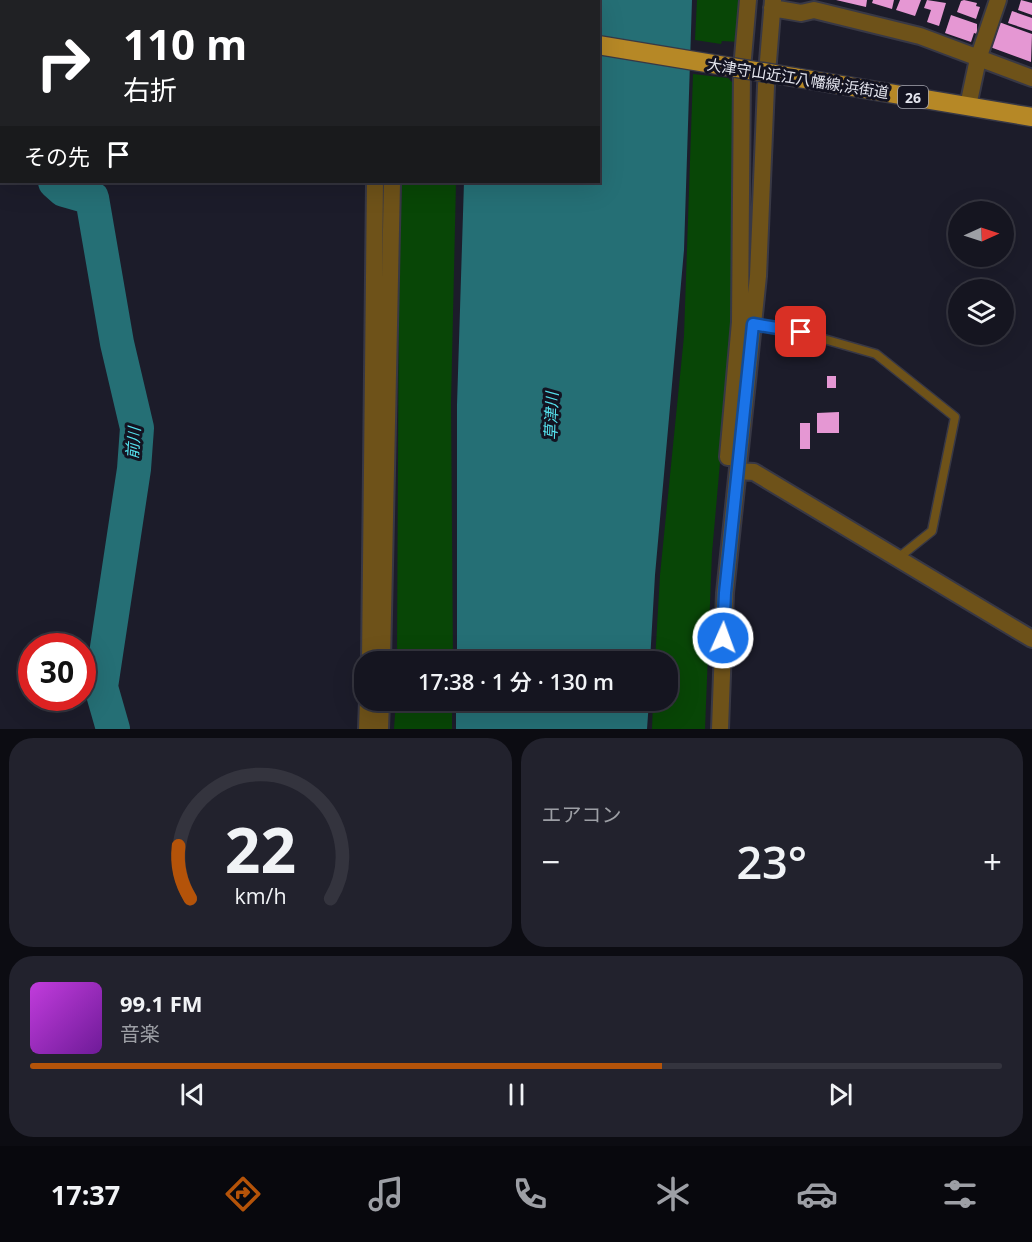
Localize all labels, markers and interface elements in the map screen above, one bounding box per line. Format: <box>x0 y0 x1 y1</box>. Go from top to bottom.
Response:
text: 110 m <box>123 15 247 72</box>
icon: right <box>24 24 102 102</box>
street label: 大津守山近江八幡線;浜街道 <box>706 54 890 102</box>
text: 右折 <box>123 71 177 108</box>
road number: 26 <box>898 86 928 108</box>
icon: arrive <box>102 138 135 171</box>
text: その先 <box>24 141 90 171</box>
north arrow <box>948 201 1014 267</box>
map controls <box>948 201 1014 345</box>
button: layers <box>948 279 1014 345</box>
pin <box>775 306 826 357</box>
icon: arrive <box>784 315 817 348</box>
water label: 草津川 <box>539 390 563 440</box>
water label: 前川 <box>121 424 145 460</box>
position arrow <box>691 606 755 670</box>
speed limit sign: 30 <box>18 633 96 711</box>
text: 17:38 · 1 分 · 130 m <box>418 666 614 696</box>
text: エアコン <box>542 801 622 828</box>
text: 22 <box>225 806 296 891</box>
text: 23° <box>736 831 807 892</box>
text: − <box>542 839 560 884</box>
text: + <box>983 839 1002 884</box>
text: km/h <box>234 882 286 911</box>
text: 99.1 FM <box>120 988 203 1018</box>
text: 音楽 <box>120 1020 160 1047</box>
icon: previous <box>176 1078 209 1111</box>
icon: pause <box>500 1078 533 1111</box>
icon: next <box>824 1078 857 1111</box>
icon: directions <box>222 1173 264 1215</box>
icon: music <box>365 1173 407 1215</box>
icon: phone <box>509 1173 551 1215</box>
icon: climate <box>652 1173 694 1215</box>
icon: car <box>796 1173 838 1215</box>
icon: filters <box>939 1173 981 1215</box>
text: 17:37 <box>51 1176 120 1213</box>

